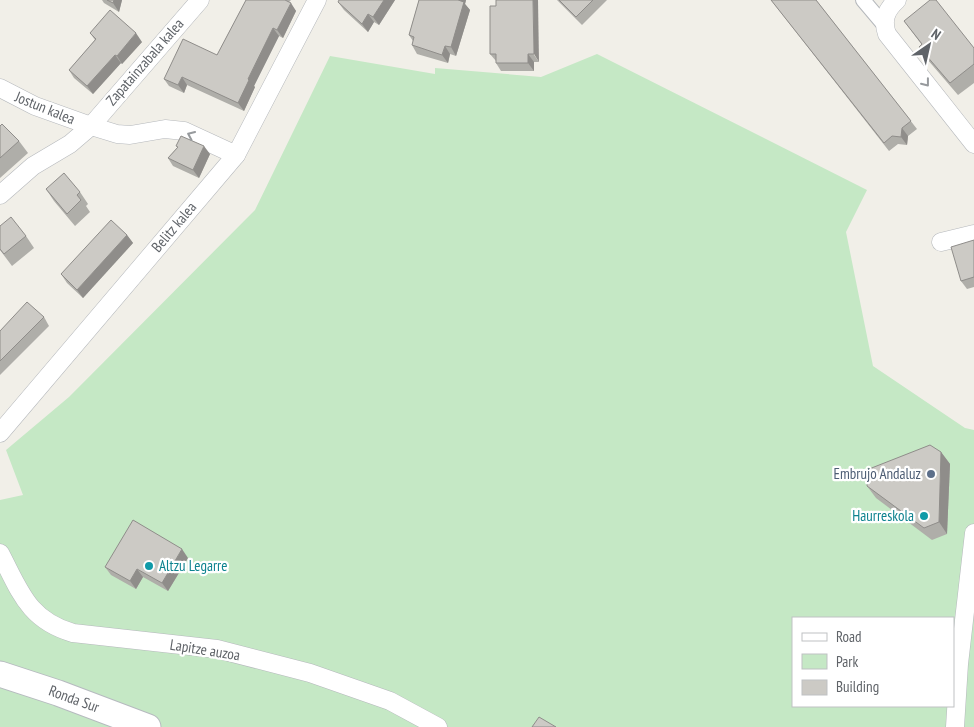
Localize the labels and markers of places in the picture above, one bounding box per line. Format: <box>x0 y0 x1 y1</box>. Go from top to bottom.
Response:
place label: Embrujo Andaluz <box>834 464 921 483</box>
marker: Embrujo Andaluz <box>925 468 937 480</box>
place label: Haurreskola <box>852 506 914 525</box>
marker: Haurreskola <box>918 510 930 522</box>
place label: Altzu Legarre <box>159 556 227 575</box>
marker: Altzu Legarre <box>143 560 155 572</box>

